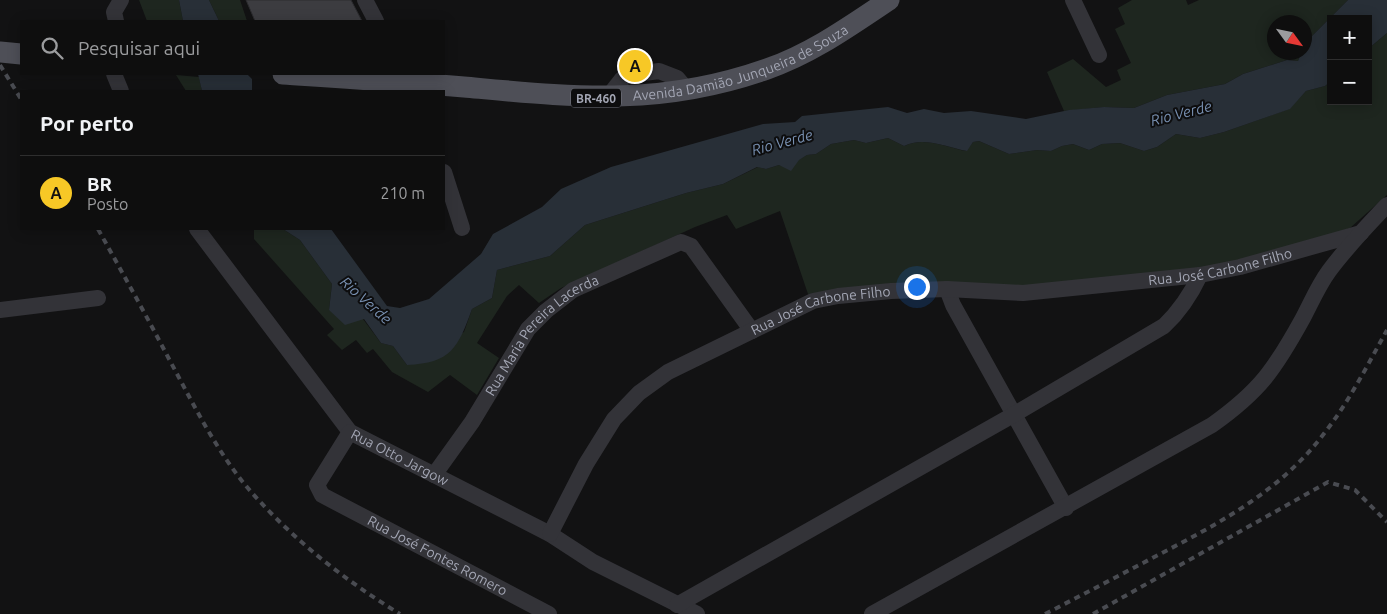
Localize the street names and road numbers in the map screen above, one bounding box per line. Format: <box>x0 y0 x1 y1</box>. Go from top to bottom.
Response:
street label: Avenida Damião Junqueira de Souza <box>629 18 849 104</box>
road number: BR-460 <box>571 89 621 108</box>
street label: Rua José Carbone Filho <box>1147 245 1294 288</box>
street label: Rua Maria Pereira Lacerda <box>482 272 601 398</box>
street label: Rua José Carbone Filho <box>748 283 891 338</box>
street label: Rua Otto Jargow <box>348 426 451 489</box>
street label: Rua José Fontes Romero <box>365 512 510 599</box>

